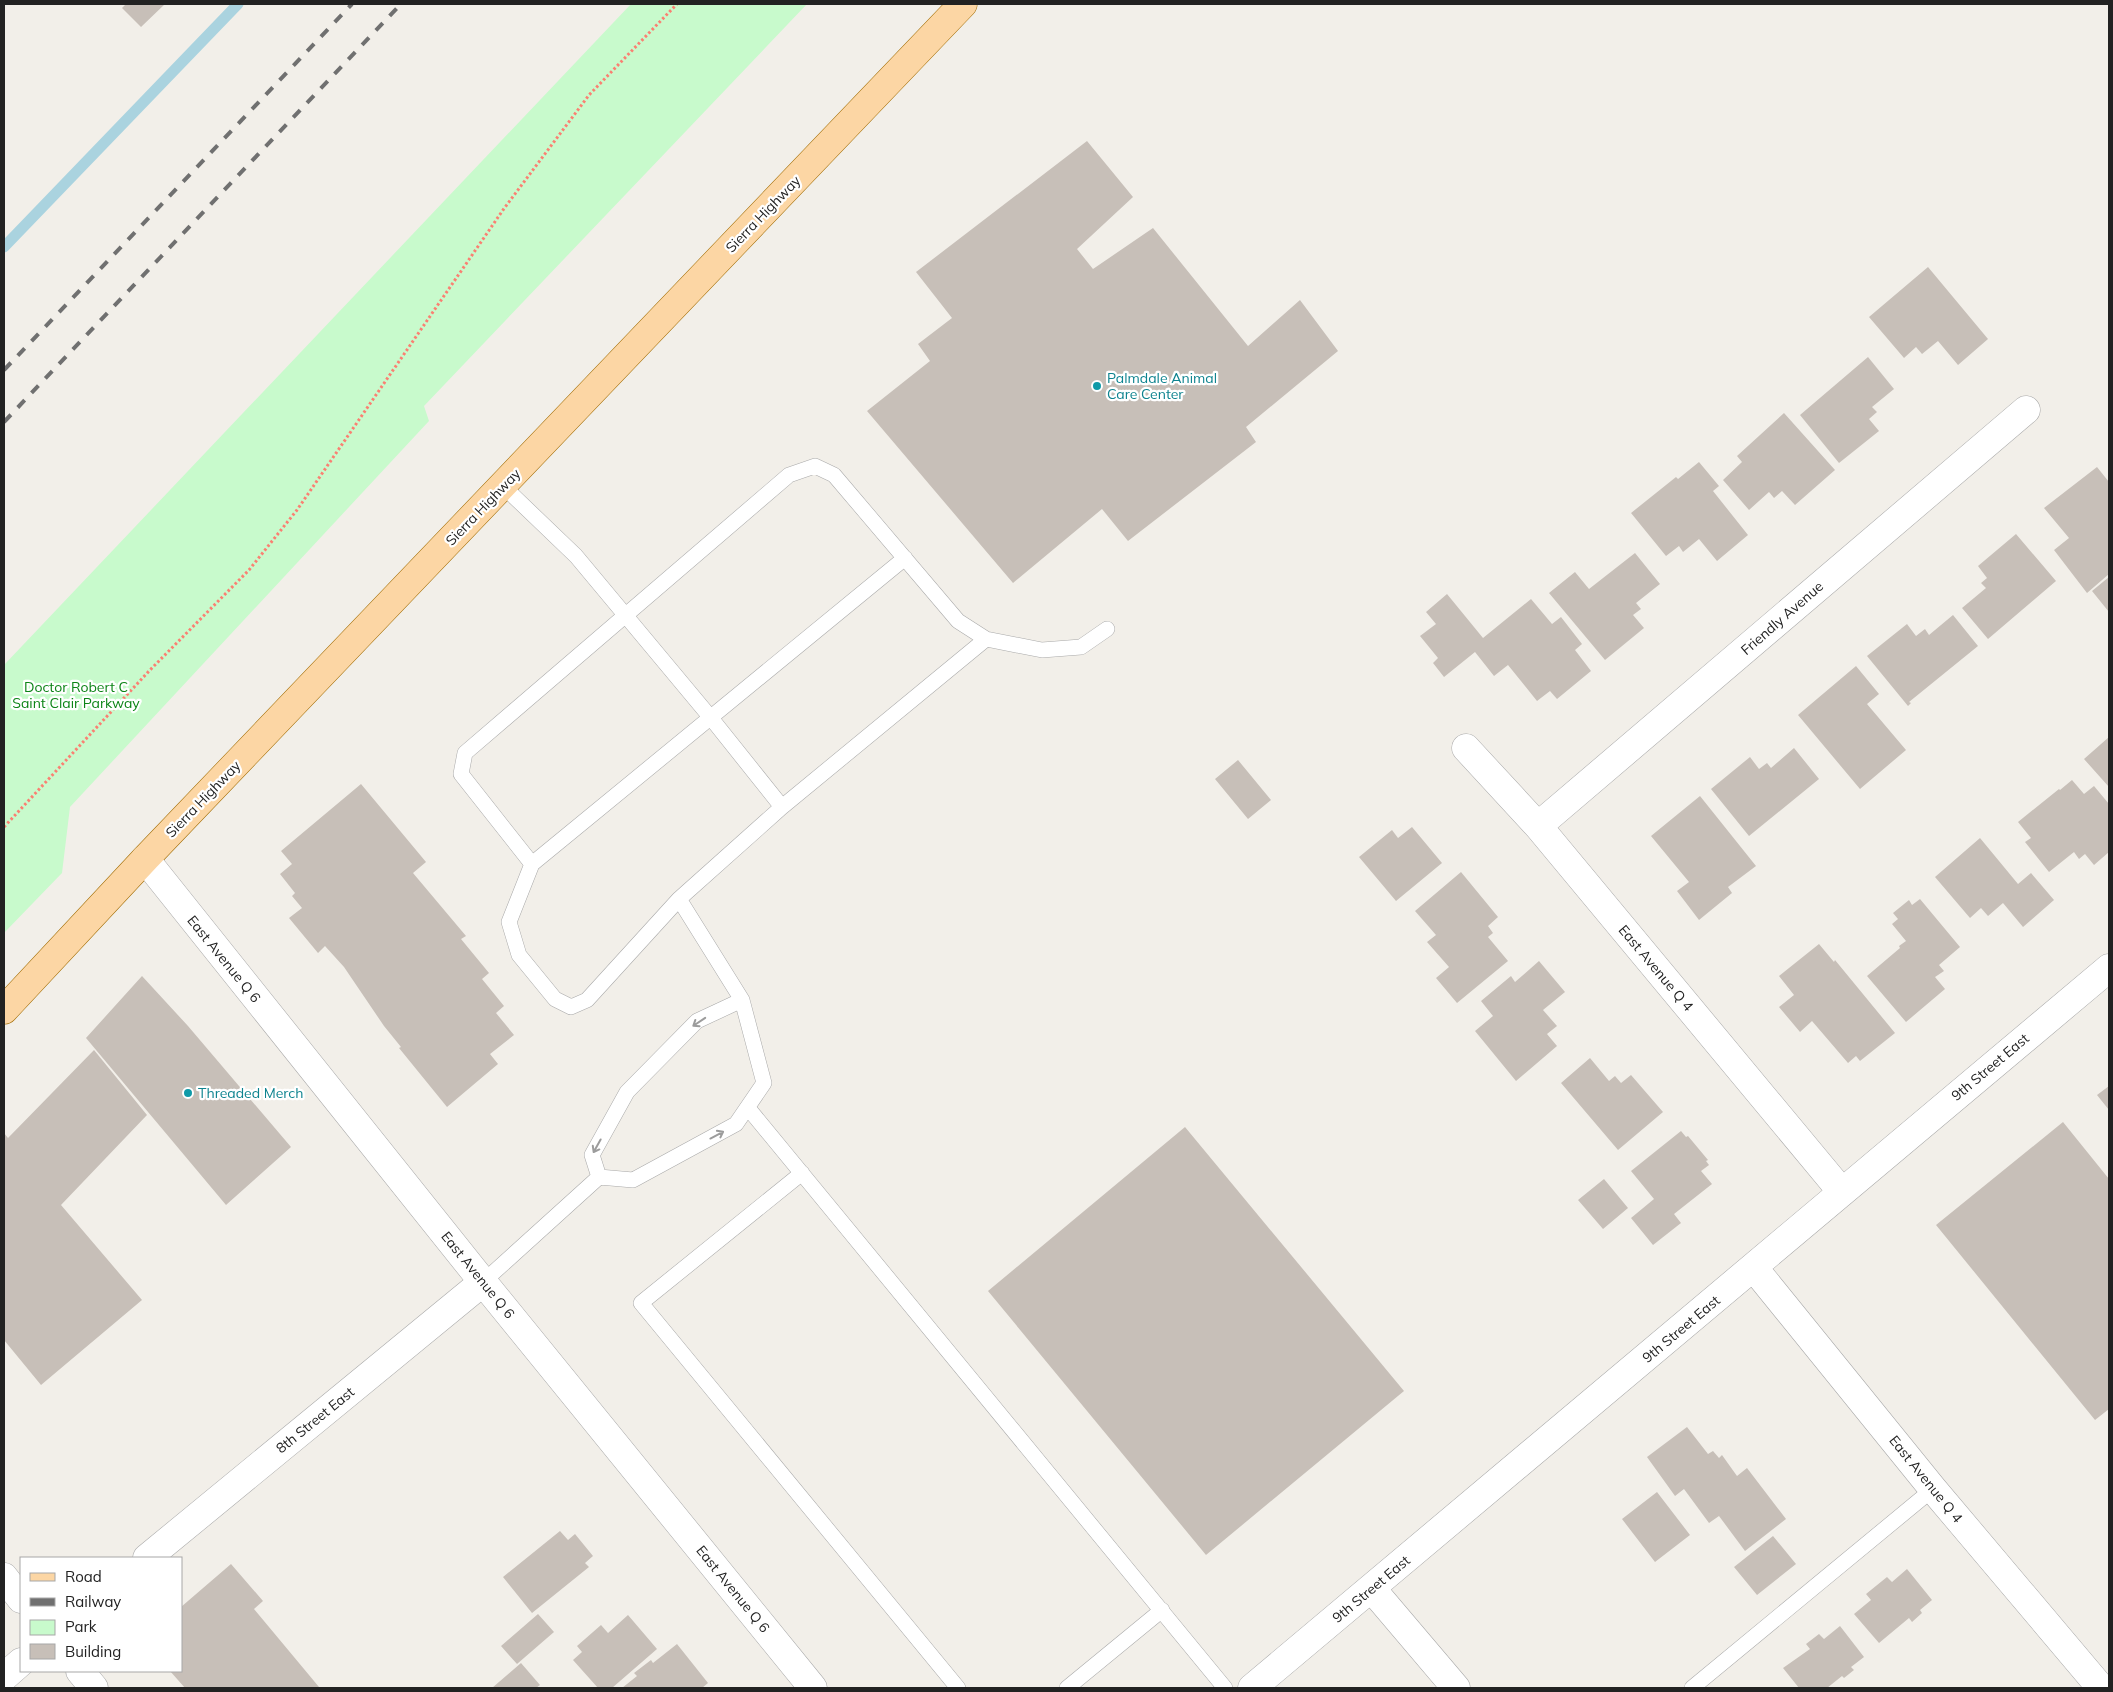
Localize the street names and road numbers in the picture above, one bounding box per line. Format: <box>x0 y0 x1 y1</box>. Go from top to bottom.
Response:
street label: Sierra Highway <box>722 171 805 256</box>
street label: Sierra Highway <box>442 464 525 549</box>
street label: Friendly Avenue <box>1737 577 1827 659</box>
street label: Sierra Highway <box>162 756 245 841</box>
street label: East Avenue Q 6 <box>183 912 265 1006</box>
street label: East Avenue Q 4 <box>1615 921 1698 1015</box>
street label: 9th Street East <box>1948 1029 2033 1105</box>
street label: East Avenue Q 6 <box>437 1228 519 1322</box>
street label: 9th Street East <box>1639 1291 1724 1367</box>
street label: 8th Street East <box>272 1383 358 1457</box>
street label: East Avenue Q 4 <box>1885 1432 1967 1527</box>
street label: East Avenue Q 6 <box>692 1542 774 1636</box>
street label: 9th Street East <box>1329 1551 1414 1627</box>

